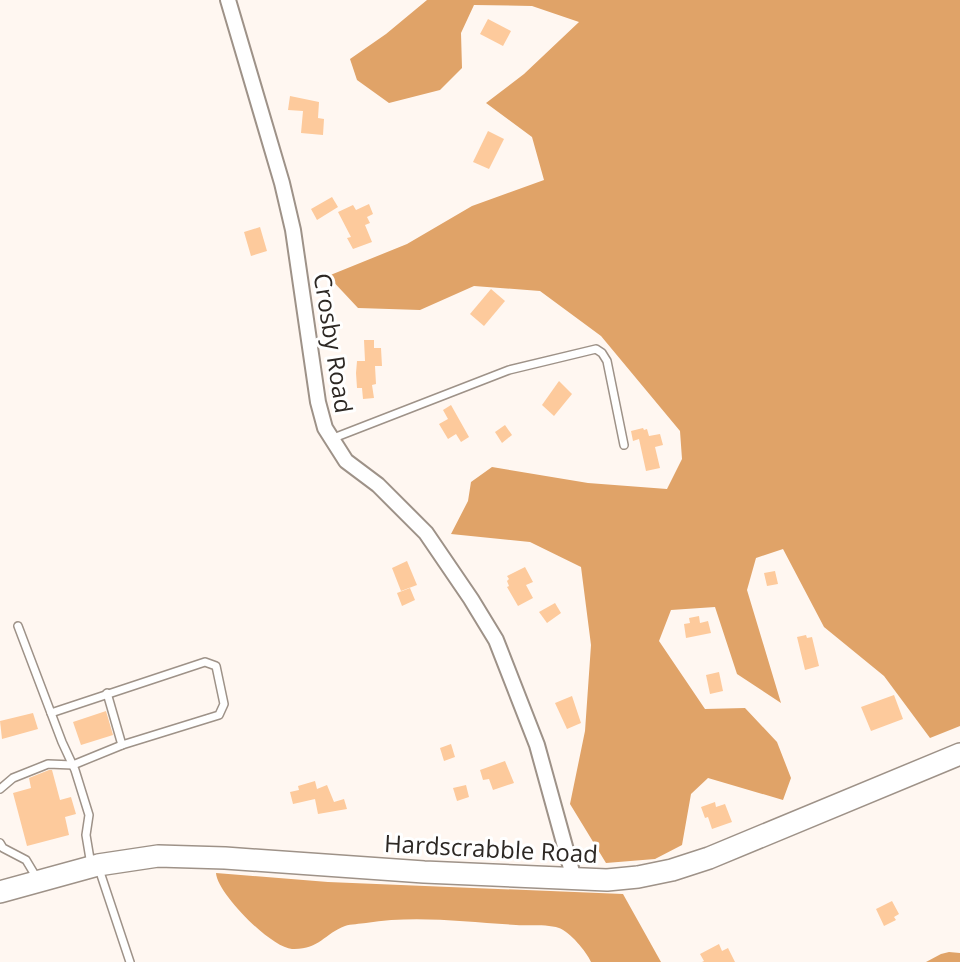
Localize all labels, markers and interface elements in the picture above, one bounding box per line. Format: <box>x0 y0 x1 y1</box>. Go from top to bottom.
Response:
street label: Crosby Road <box>307 271 361 415</box>
street label: Hardscrabble Road <box>383 826 599 870</box>

